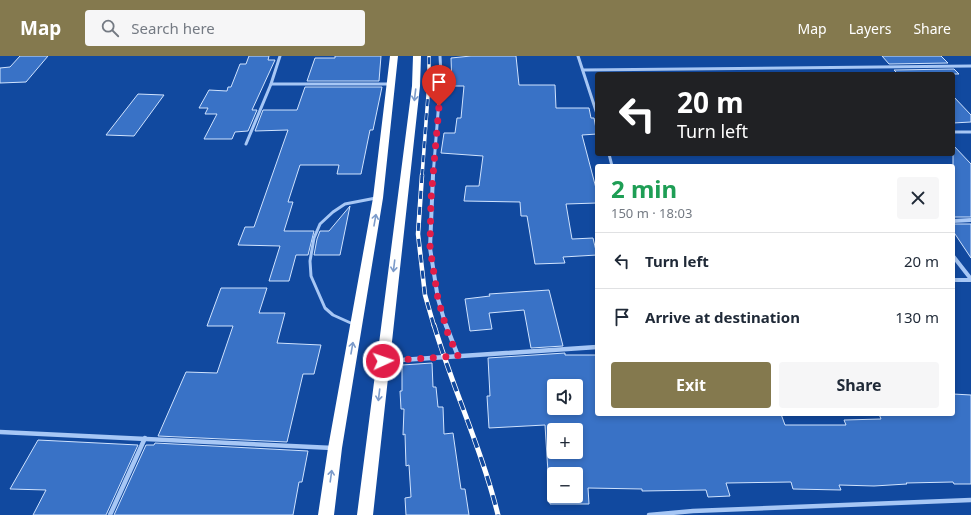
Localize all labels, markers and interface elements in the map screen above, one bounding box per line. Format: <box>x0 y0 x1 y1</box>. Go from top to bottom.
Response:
search box <box>85 10 365 46</box>
text: Map <box>20 15 61 41</box>
icon: search <box>99 17 121 39</box>
text: Search here <box>131 18 215 38</box>
text: Map <box>798 19 827 38</box>
text: Layers <box>849 19 891 38</box>
text: Share <box>913 19 951 38</box>
pin <box>422 65 456 106</box>
icon: arrive <box>428 71 450 93</box>
text: 20 m <box>677 83 744 121</box>
one-way arrow <box>411 88 418 101</box>
icon: left <box>611 88 663 140</box>
text: Turn left <box>677 119 748 143</box>
text: 2 min <box>611 172 677 205</box>
button: close <box>897 177 939 219</box>
text: 150 m · 18:03 <box>611 204 692 222</box>
one-way arrow <box>371 214 379 227</box>
icon: left <box>611 250 633 272</box>
text: Turn left <box>645 251 709 271</box>
text: 20 m <box>904 251 939 271</box>
one-way arrow <box>391 259 398 272</box>
icon: arrive <box>611 306 633 328</box>
text: Arrive at destination <box>645 307 800 327</box>
text: 130 m <box>895 307 939 327</box>
position arrow <box>362 340 404 382</box>
one-way arrow <box>348 342 356 355</box>
button: Exit <box>611 362 771 408</box>
button: Share <box>779 362 939 408</box>
map controls <box>547 379 583 503</box>
button: sound <box>547 379 583 415</box>
one-way arrow <box>375 388 383 401</box>
button: + <box>547 423 583 459</box>
button: − <box>547 467 583 503</box>
one-way arrow <box>327 470 335 483</box>

